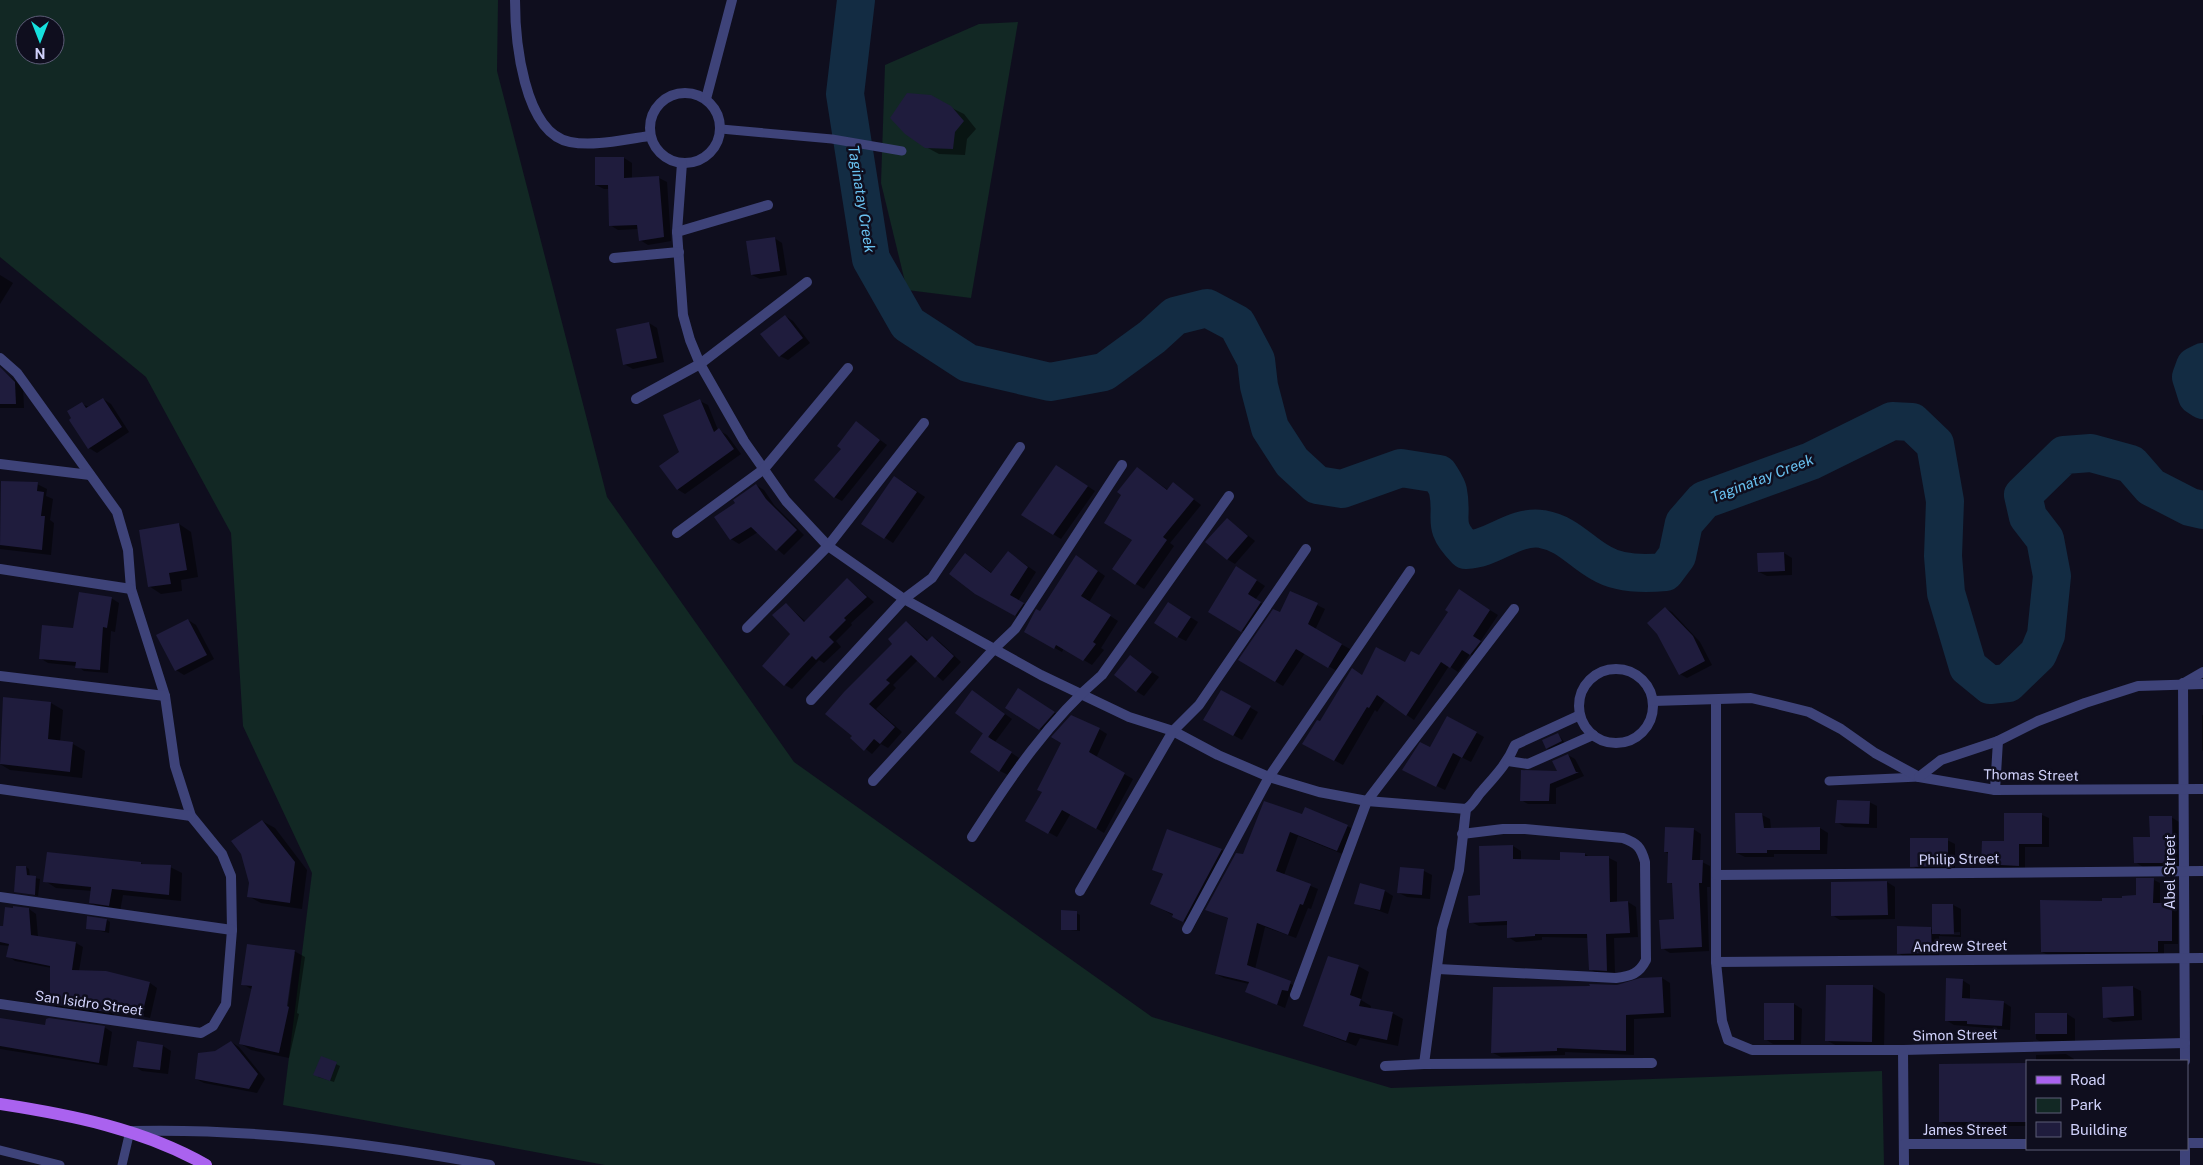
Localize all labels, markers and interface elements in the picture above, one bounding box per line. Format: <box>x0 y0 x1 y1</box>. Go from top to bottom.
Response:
north arrow <box>15 15 65 65</box>
text: N <box>35 45 45 61</box>
water label: Taginatay Creek <box>845 144 879 255</box>
water label: Taginatay Creek <box>1708 450 1817 505</box>
street label: Thomas Street <box>1983 766 2079 784</box>
street label: Abel Street <box>2162 835 2178 909</box>
street label: Philip Street <box>1918 850 2000 868</box>
street label: Andrew Street <box>1912 937 2008 955</box>
street label: San Isidro Street <box>34 987 144 1019</box>
street label: Simon Street <box>1912 1026 1998 1044</box>
legend <box>2026 1060 2188 1150</box>
text: Road <box>2070 1071 2106 1088</box>
text: Park <box>2070 1096 2102 1113</box>
text: Building <box>2070 1121 2128 1138</box>
street label: James Street <box>1923 1122 2007 1138</box>

